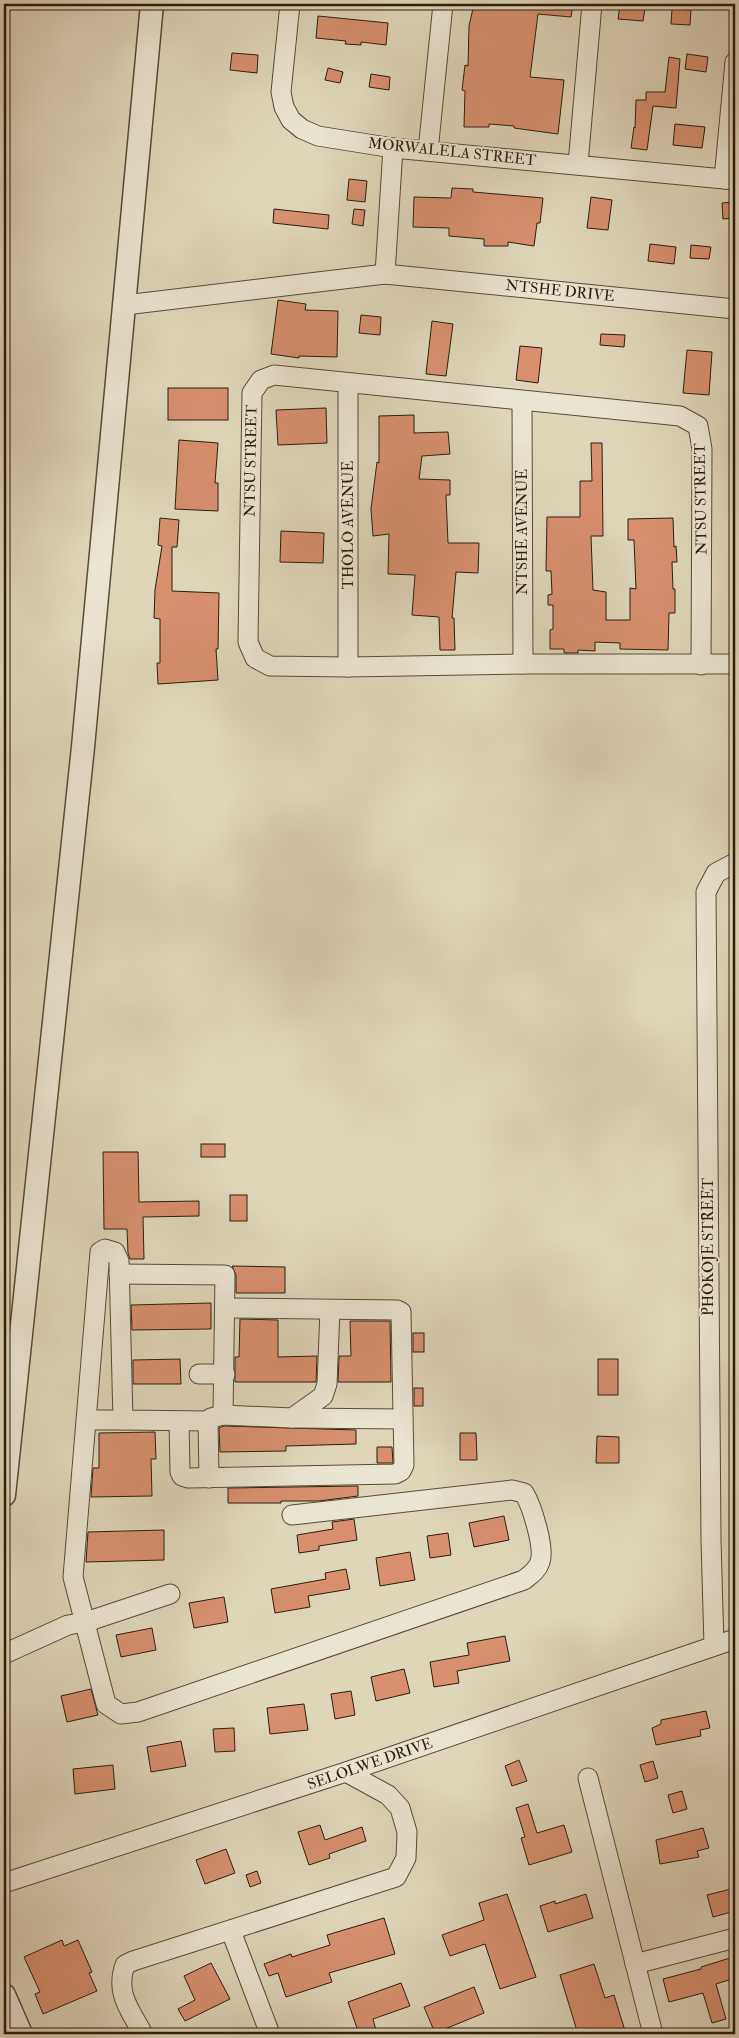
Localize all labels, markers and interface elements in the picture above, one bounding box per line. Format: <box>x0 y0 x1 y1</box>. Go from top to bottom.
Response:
street label: MORWALELA STREET <box>367 134 537 170</box>
street label: NTSHE DRIVE <box>505 276 616 306</box>
street label: NTSU STREET <box>241 405 261 517</box>
street label: NTSU STREET <box>691 443 711 555</box>
street label: THOLO AVENUE <box>339 461 358 589</box>
street label: NTSHE AVENUE <box>513 469 532 595</box>
street label: PHOKOJE STREET <box>699 1178 719 1316</box>
street label: SELOLWE DRIVE <box>305 1734 435 1794</box>

